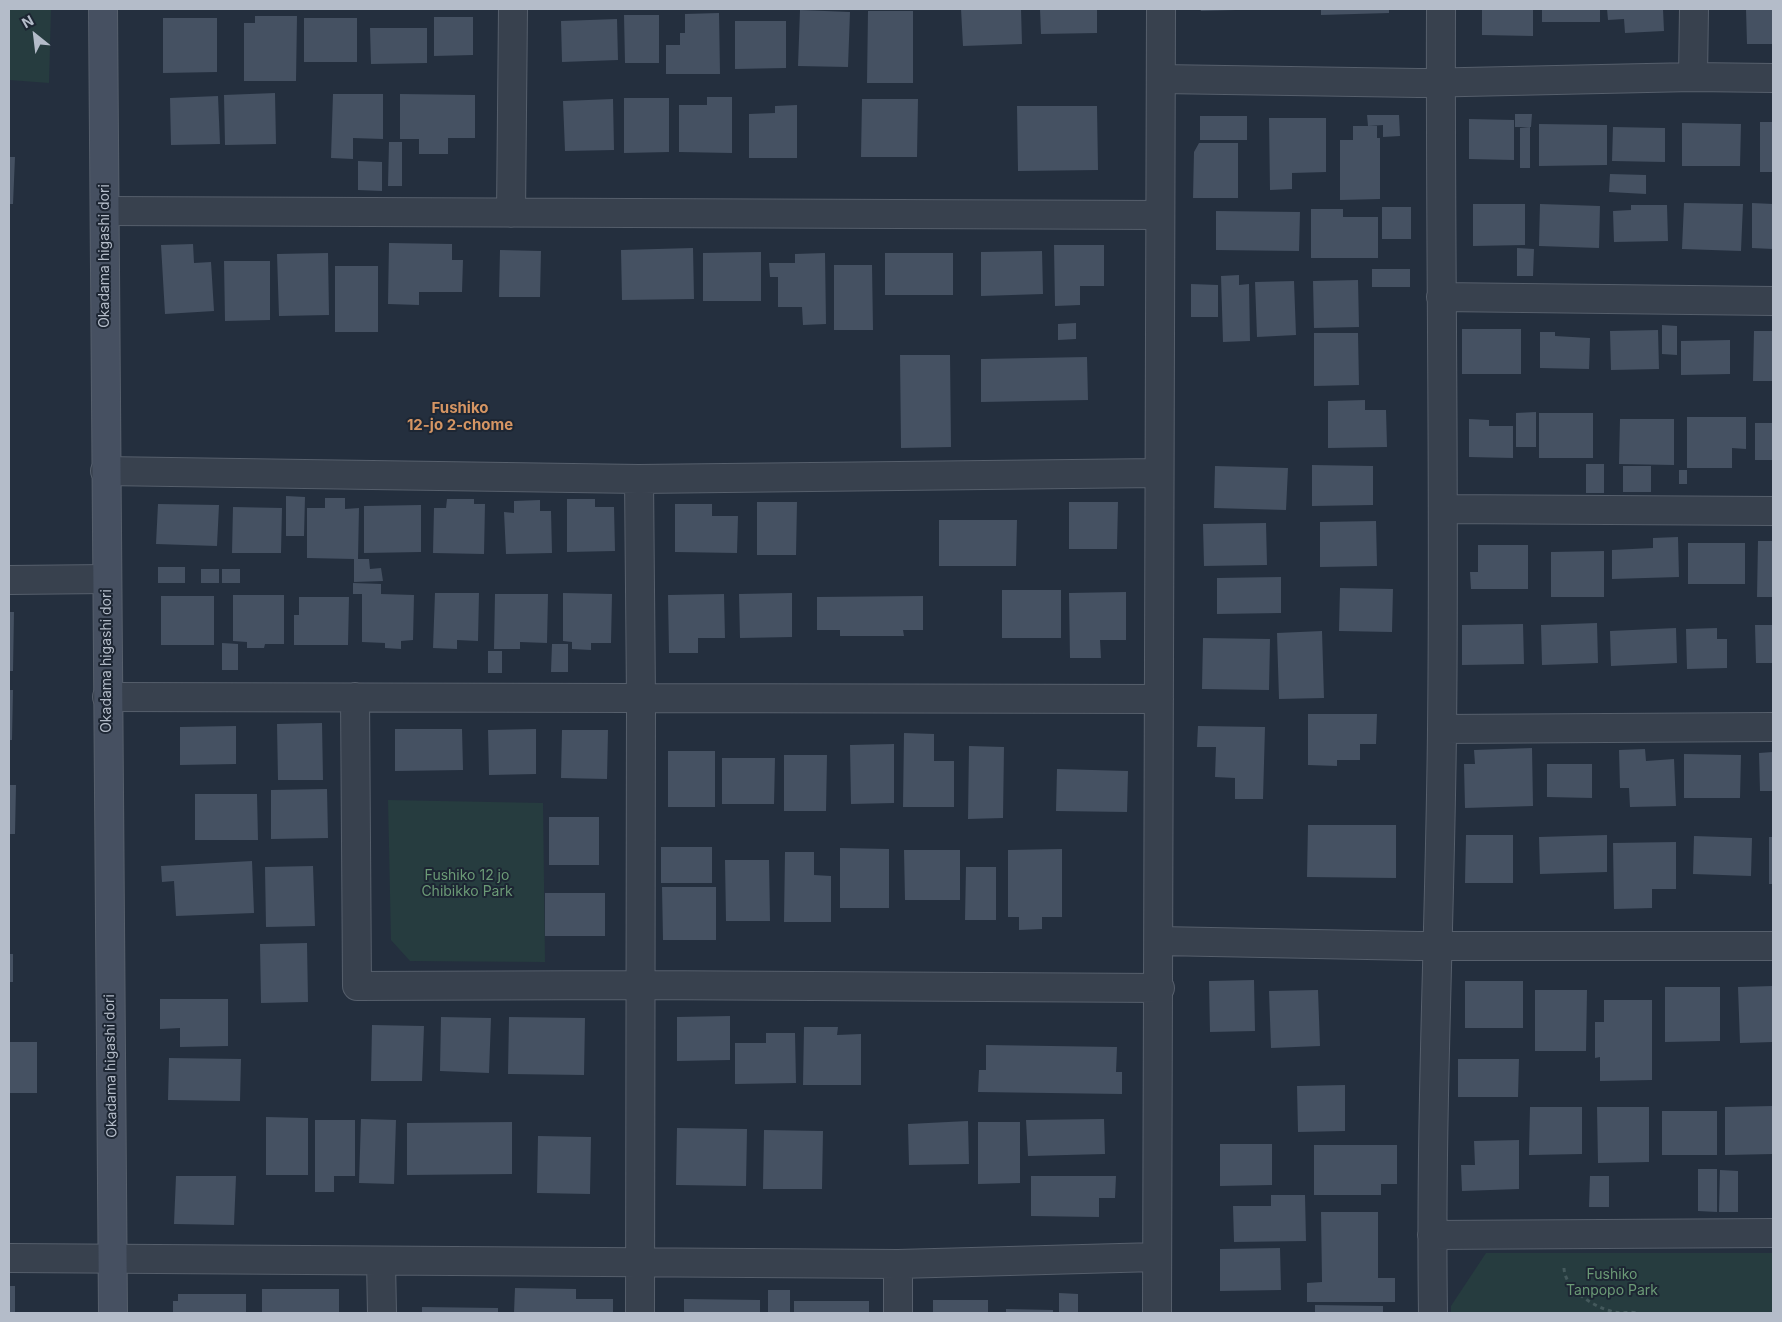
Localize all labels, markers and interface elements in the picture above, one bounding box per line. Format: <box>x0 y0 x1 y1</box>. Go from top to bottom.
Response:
north arrow <box>10 10 60 60</box>
text: N <box>19 11 36 31</box>
street label: Okadama higashi dori <box>97 184 113 328</box>
district label: Fushiko 12-jo 2-chome <box>407 399 513 434</box>
street label: Okadama higashi dori <box>99 589 115 733</box>
park label: Fushiko 12 jo Chibikko Park <box>421 868 513 900</box>
street label: Okadama higashi dori <box>101 994 121 1138</box>
park label: Fushiko Tanpopo Park <box>1566 1267 1658 1300</box>

